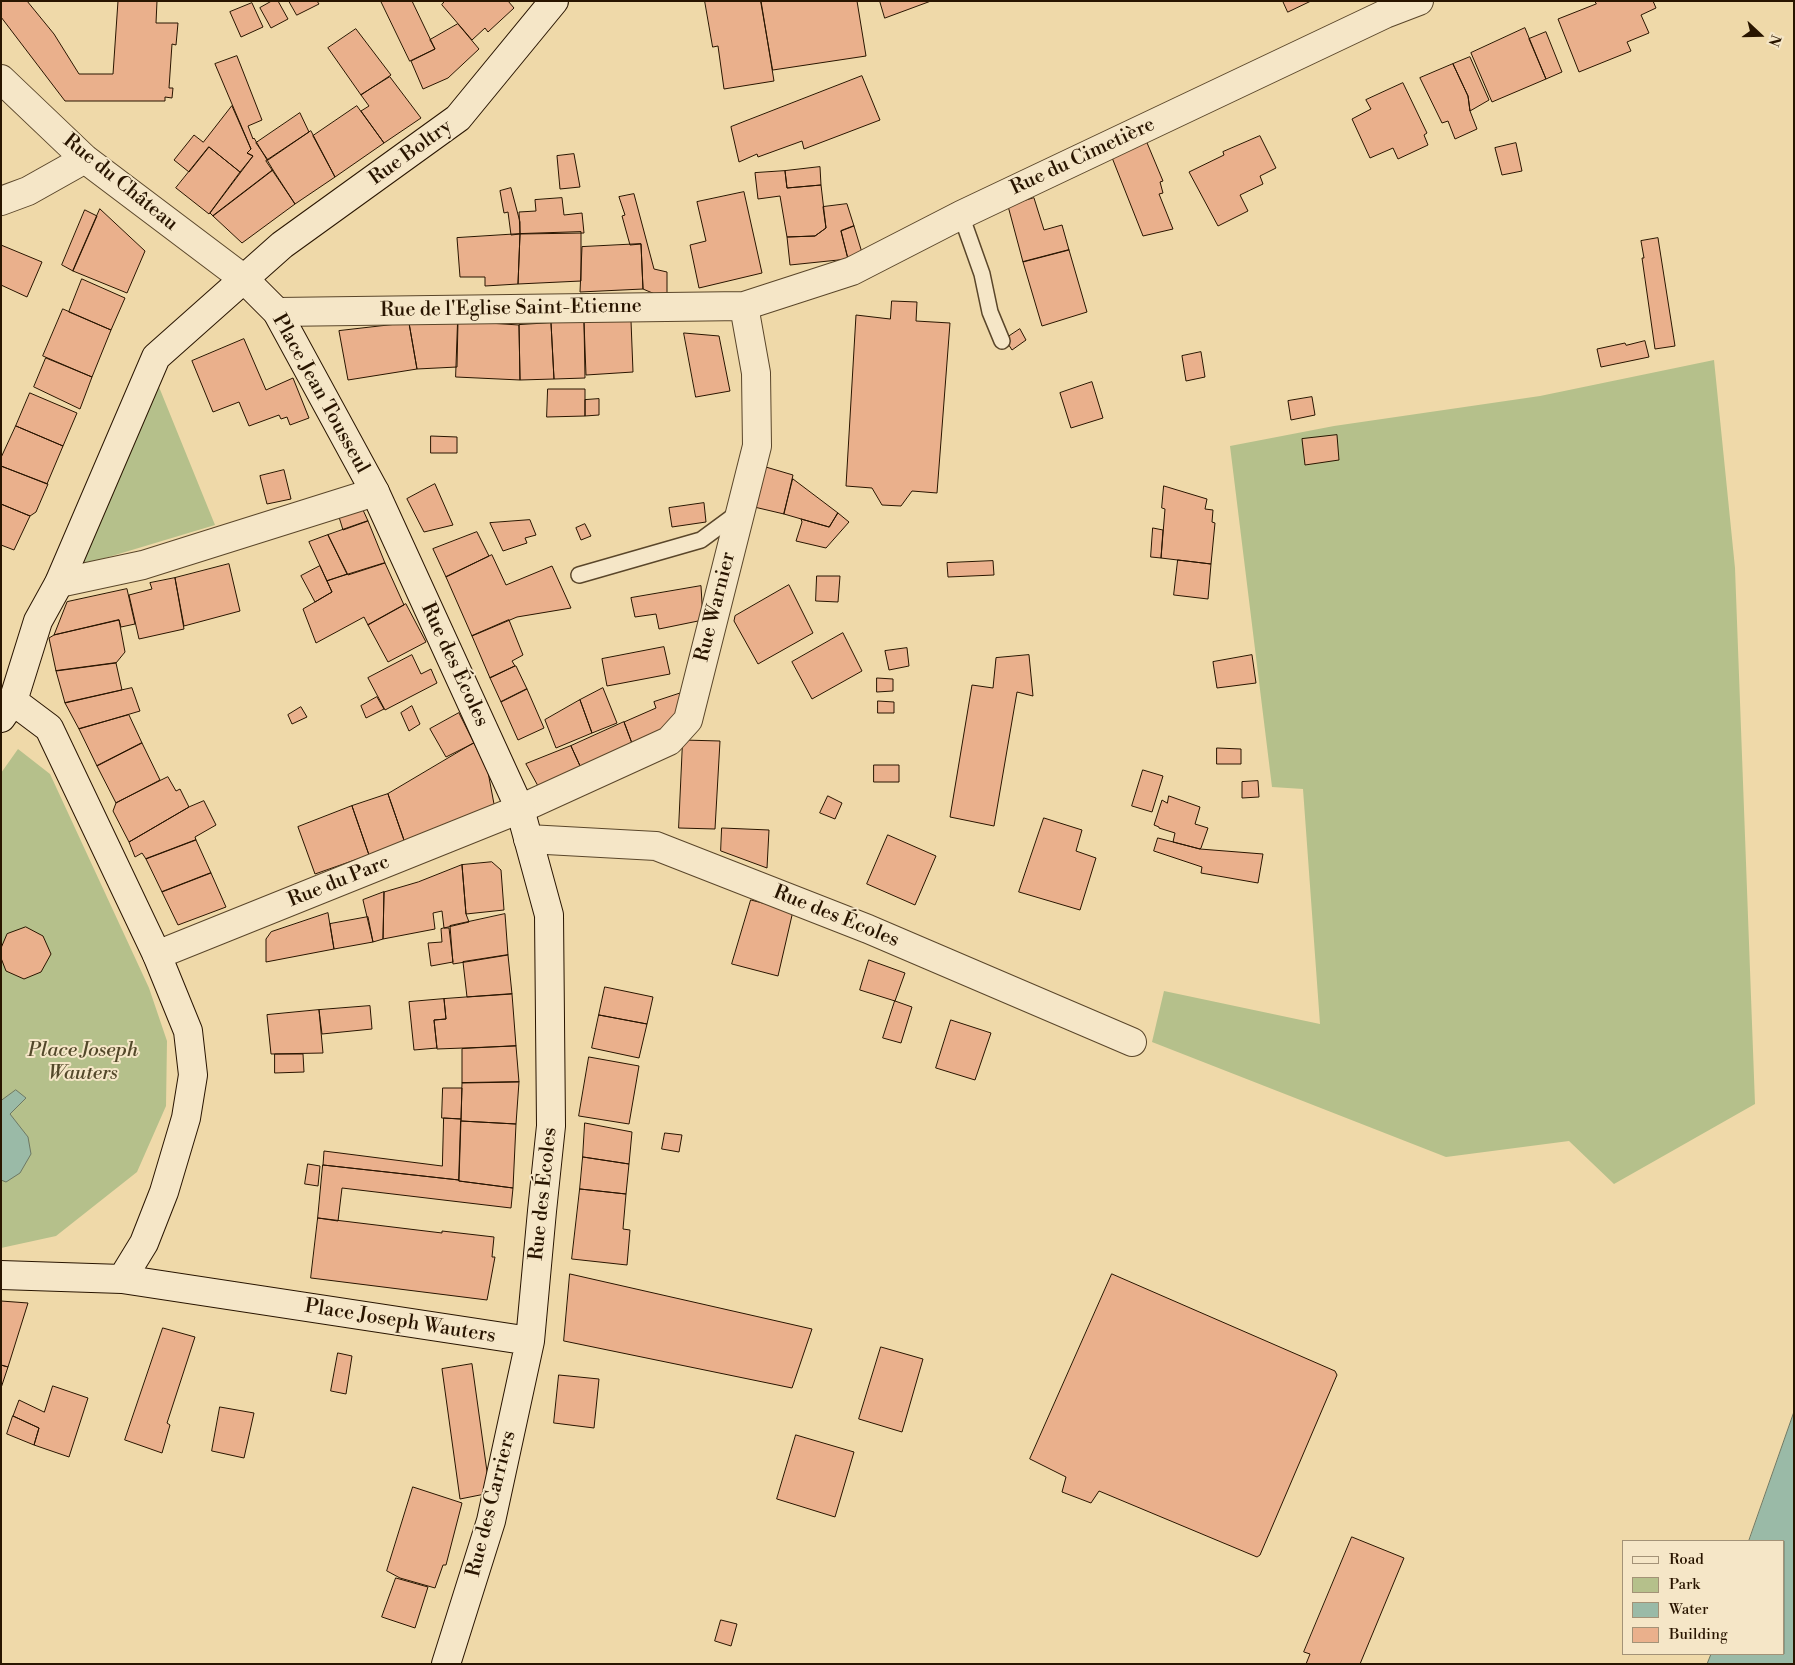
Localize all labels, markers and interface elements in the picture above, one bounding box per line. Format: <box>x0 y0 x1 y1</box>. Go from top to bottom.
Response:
north arrow <box>1735 10 1785 60</box>
text: N <box>1764 32 1784 49</box>
street label: Rue du Cimetière <box>1007 113 1159 201</box>
street label: Rue Boltry <box>365 115 457 191</box>
street label: Rue du Château <box>58 129 182 237</box>
street label: Rue de l'Eglise Saint-Etienne <box>380 295 642 323</box>
street label: Place Jean Tousseul <box>266 310 374 478</box>
street label: Rue Warnier <box>691 549 741 665</box>
street label: Rue des Écoles <box>415 599 493 731</box>
street label: Rue du Parc <box>285 851 393 913</box>
street label: Rue des Écoles <box>770 881 902 953</box>
park label: Place Joseph Wauters <box>28 1039 138 1086</box>
street label: Rue des Écoles <box>525 1126 563 1262</box>
street label: Place Joseph Wauters <box>303 1295 497 1349</box>
street label: Rue des Carriers <box>462 1428 522 1580</box>
legend <box>1622 1540 1785 1655</box>
text: Road <box>1669 1550 1704 1569</box>
text: Park <box>1669 1575 1700 1594</box>
text: Water <box>1669 1600 1708 1619</box>
text: Building <box>1669 1625 1728 1644</box>

